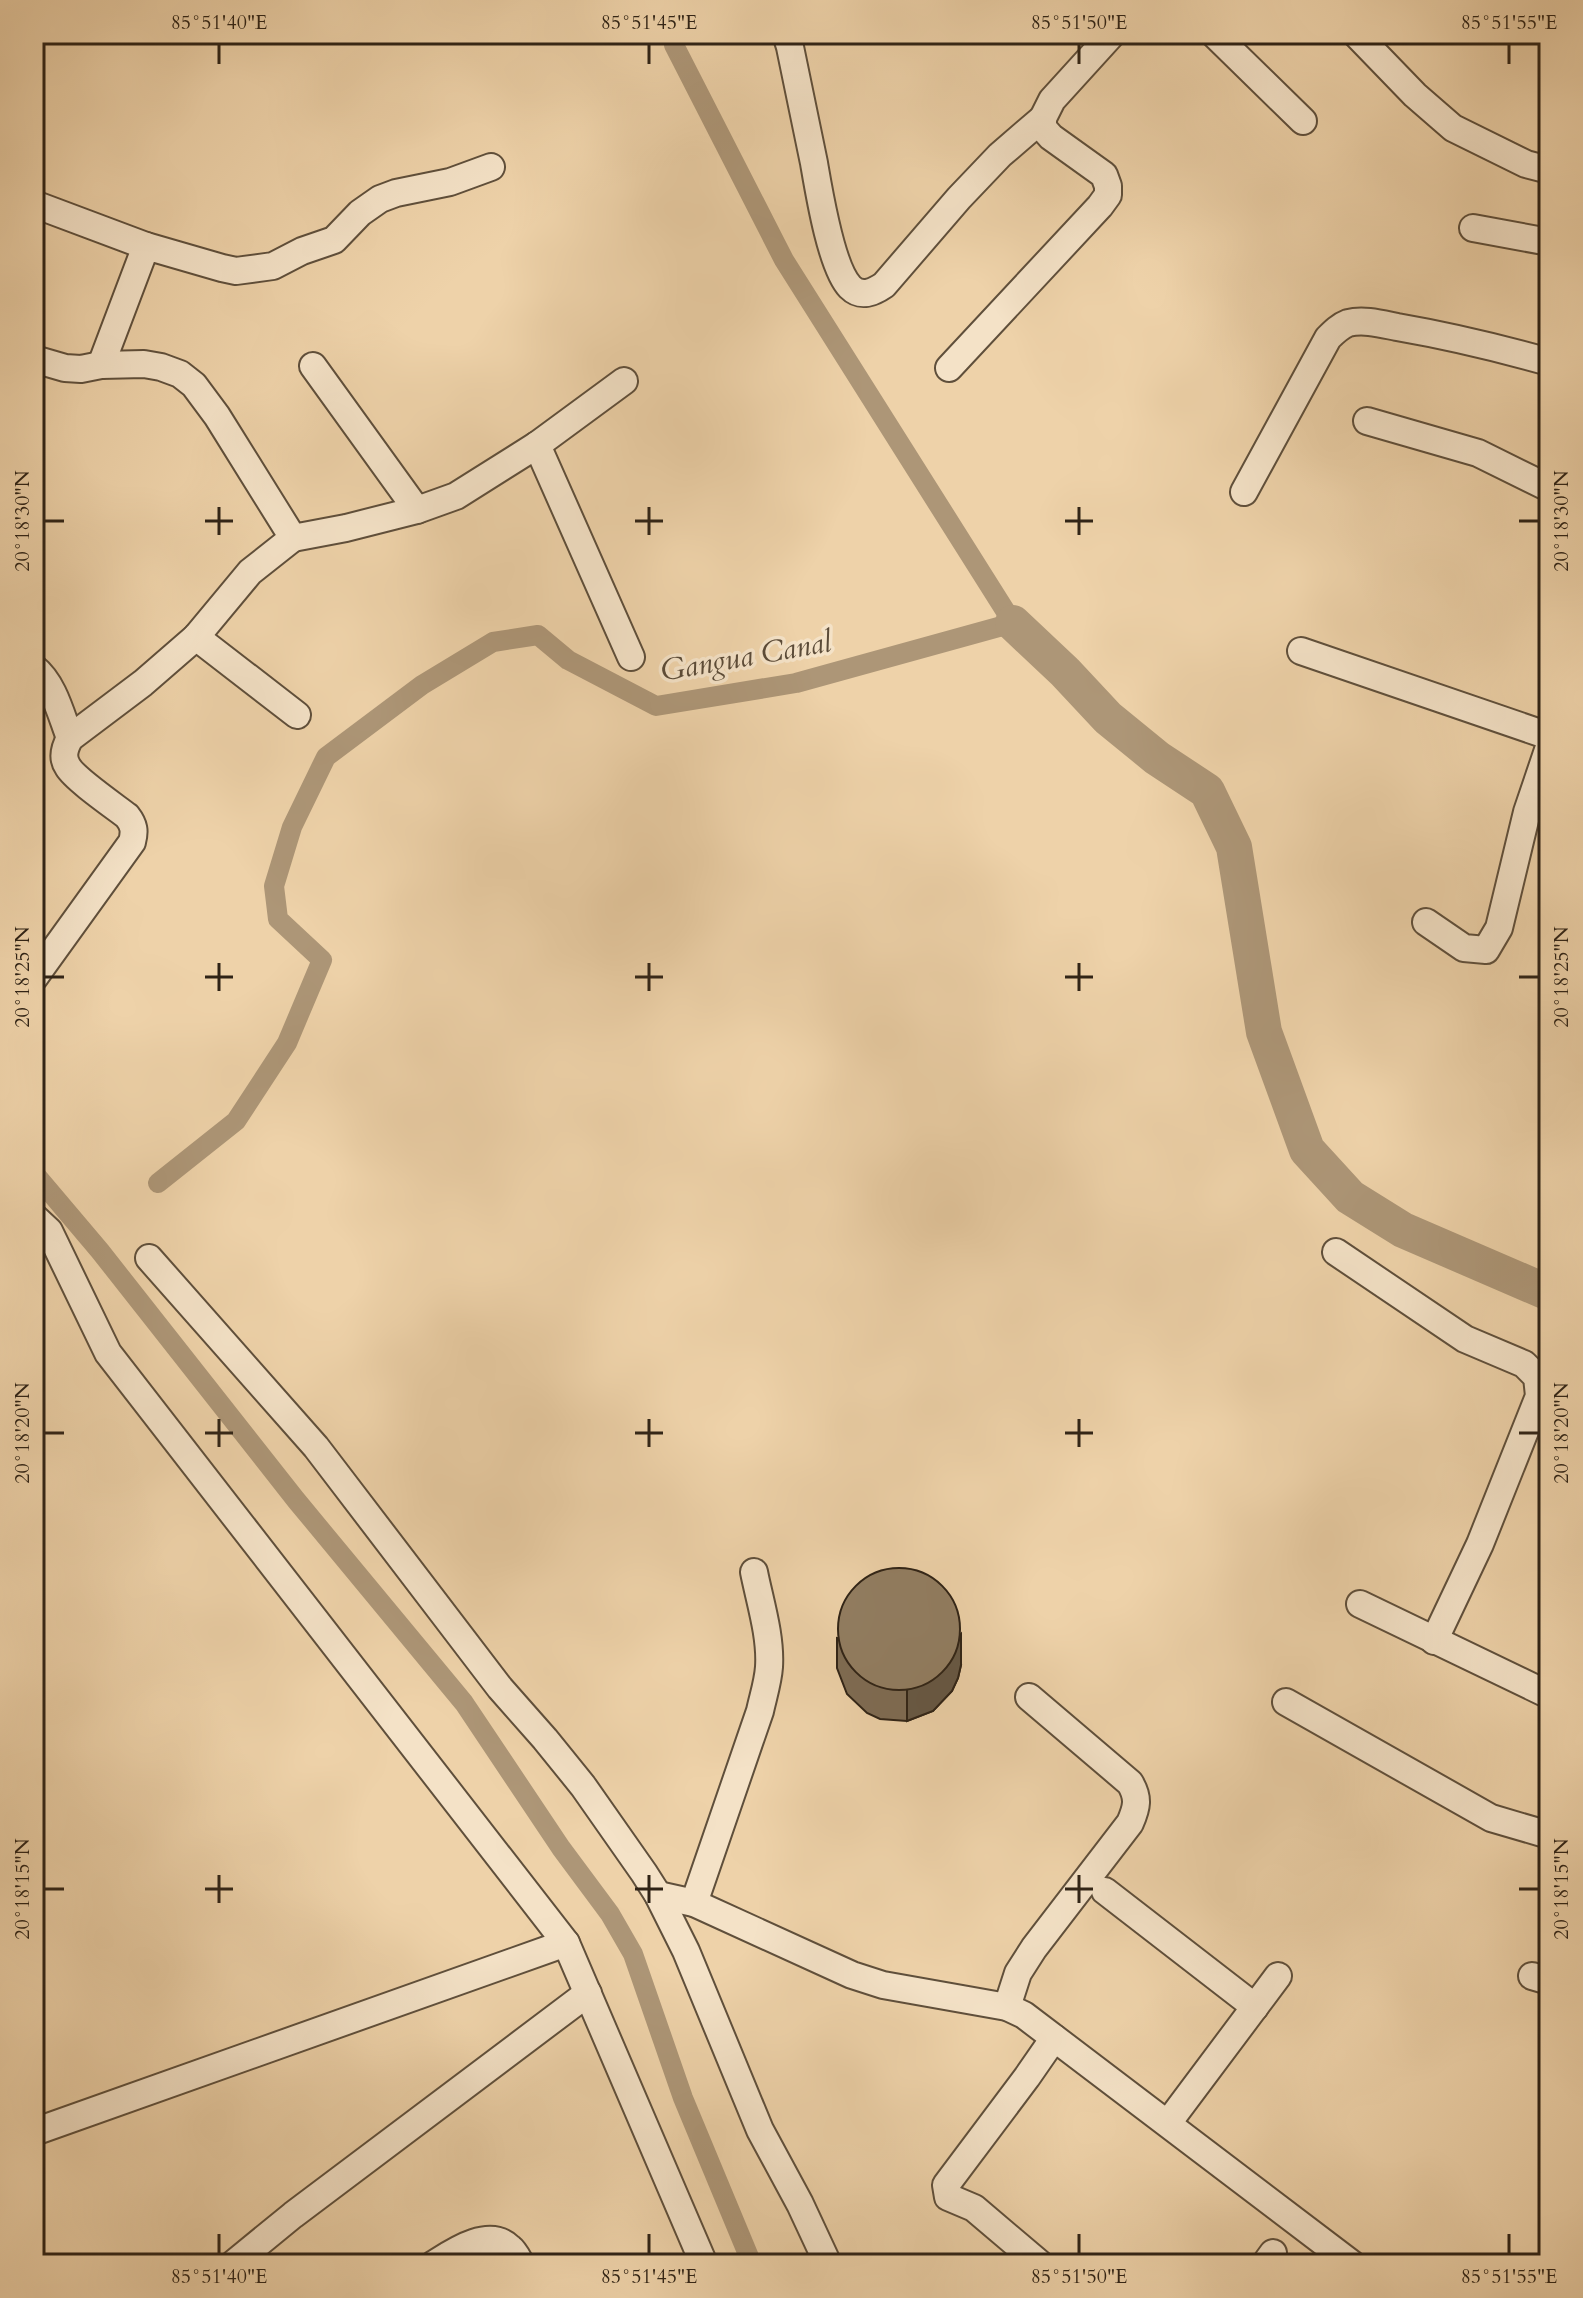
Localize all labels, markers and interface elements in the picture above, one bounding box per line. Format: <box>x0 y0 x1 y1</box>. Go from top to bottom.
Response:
text: 85°51'40"E <box>171 9 267 36</box>
text: 85°51'45"E <box>601 9 697 36</box>
text: 85°51'50"E <box>1031 9 1127 36</box>
text: 85°51'55"E <box>1461 9 1557 36</box>
text: 20°18'30"N <box>9 470 36 572</box>
text: 20°18'30"N <box>1548 470 1575 572</box>
water label: Gangua Canal <box>657 621 836 692</box>
text: 20°18'25"N <box>9 926 36 1028</box>
text: 20°18'25"N <box>1548 926 1575 1028</box>
text: 20°18'20"N <box>9 1382 36 1484</box>
text: 20°18'20"N <box>1548 1382 1575 1484</box>
text: 20°18'15"N <box>9 1838 36 1940</box>
text: 20°18'15"N <box>1548 1838 1575 1940</box>
text: 85°51'40"E <box>171 2263 267 2290</box>
text: 85°51'45"E <box>601 2263 697 2290</box>
text: 85°51'50"E <box>1031 2263 1127 2290</box>
text: 85°51'55"E <box>1461 2263 1557 2290</box>

